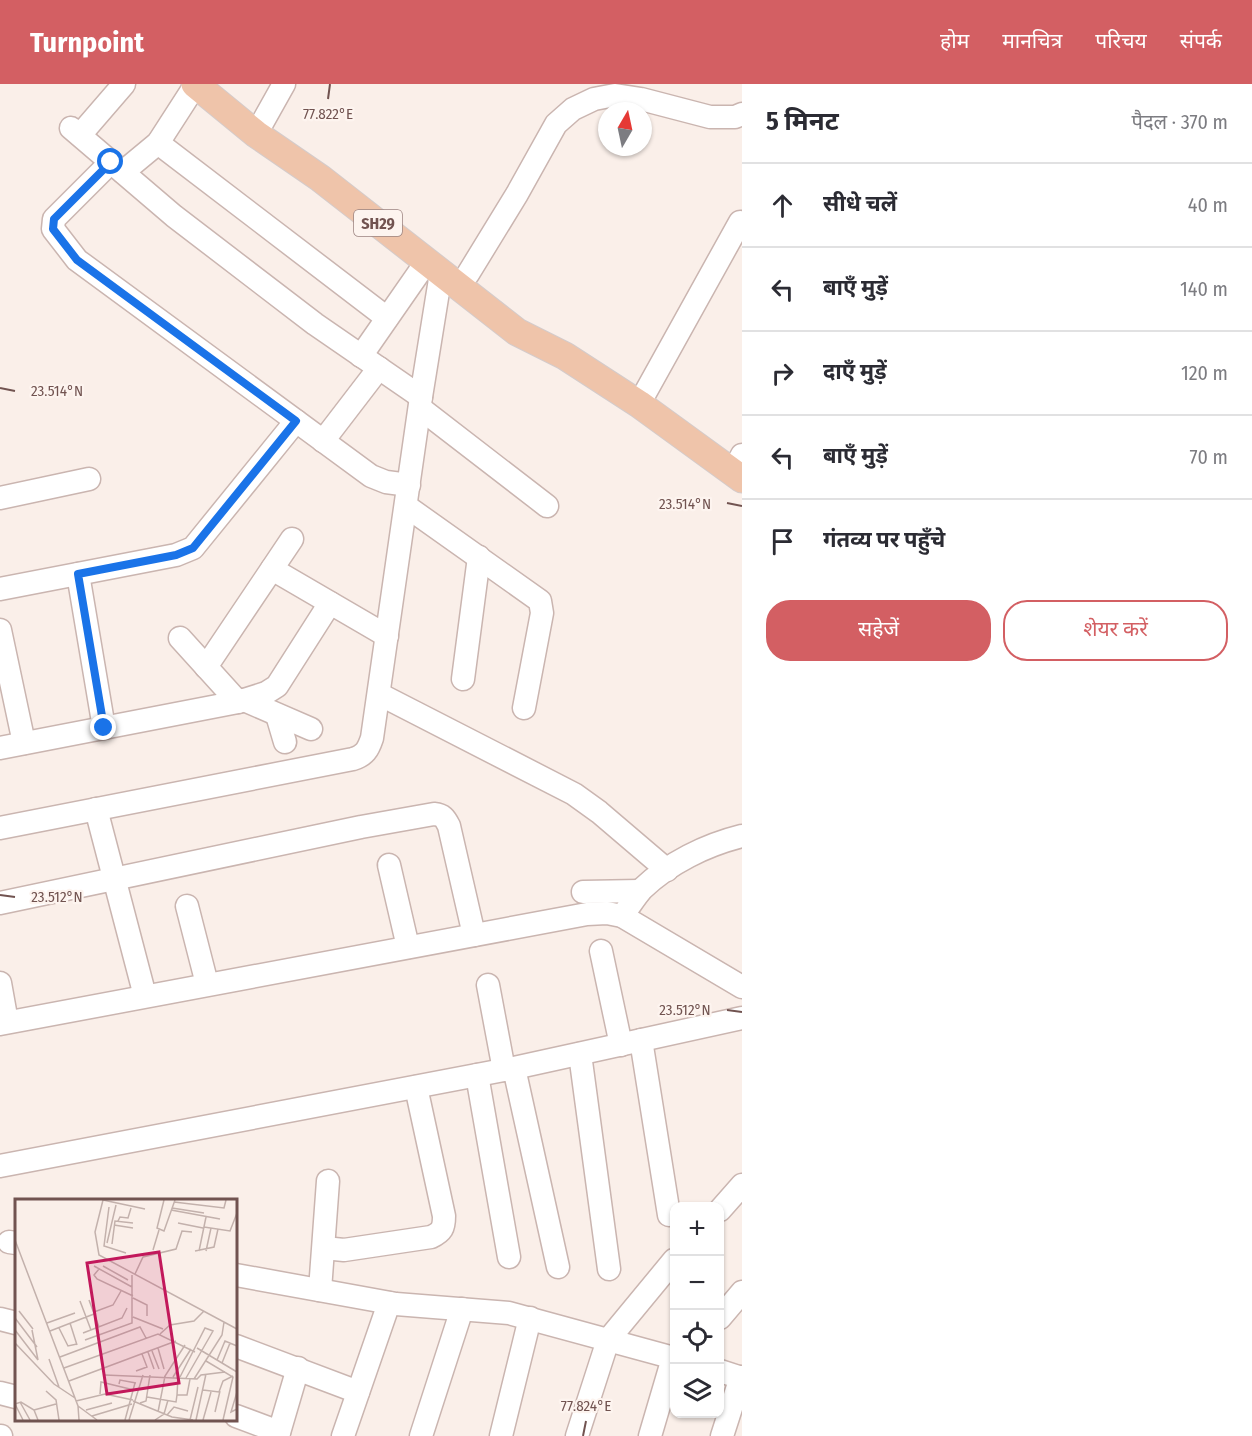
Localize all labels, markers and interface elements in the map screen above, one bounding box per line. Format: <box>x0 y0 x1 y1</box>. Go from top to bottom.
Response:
text: Turnpoint <box>30 26 144 59</box>
text: होम <box>940 28 969 54</box>
text: मानचित्र <box>1002 28 1062 54</box>
text: परिचय <box>1095 28 1147 54</box>
text: संपर्क <box>1180 28 1222 54</box>
north arrow <box>598 102 652 156</box>
text: 77.822°E <box>303 105 353 123</box>
text: 5 मिनट <box>766 106 839 137</box>
text: पैदल · 370 m <box>1132 110 1228 134</box>
route start <box>97 148 123 174</box>
icon: ahead <box>766 189 799 222</box>
text: सीधे चलें <box>823 190 897 217</box>
text: 40 m <box>1188 193 1228 217</box>
road number: SH29 <box>354 210 402 236</box>
icon: left <box>766 273 799 306</box>
text: बाएँ मुड़ें <box>823 274 888 301</box>
text: 140 m <box>1180 277 1228 301</box>
icon: right <box>766 357 799 390</box>
text: दाएँ मुड़ें <box>823 358 887 385</box>
text: 120 m <box>1181 361 1228 385</box>
text: 23.514°N <box>31 382 83 400</box>
icon: left <box>766 441 799 474</box>
text: बाएँ मुड़ें <box>823 442 888 469</box>
text: 70 m <box>1190 445 1228 469</box>
text: 23.514°N <box>659 495 711 513</box>
icon: arrive <box>766 525 799 558</box>
text: गंतव्य पर पहुँचे <box>823 526 945 553</box>
button: सहेजें <box>766 600 991 661</box>
button: शेयर करें <box>1003 600 1228 661</box>
route end <box>90 714 116 740</box>
text: 23.512°N <box>31 888 83 906</box>
text: 23.512°N <box>659 1001 711 1019</box>
inset map <box>15 1199 237 1421</box>
map controls <box>670 1202 724 1418</box>
button: + <box>670 1202 724 1256</box>
button: − <box>670 1256 724 1310</box>
button: locate <box>670 1310 724 1364</box>
button: layers <box>670 1364 724 1418</box>
text: 77.824°E <box>561 1397 611 1415</box>

